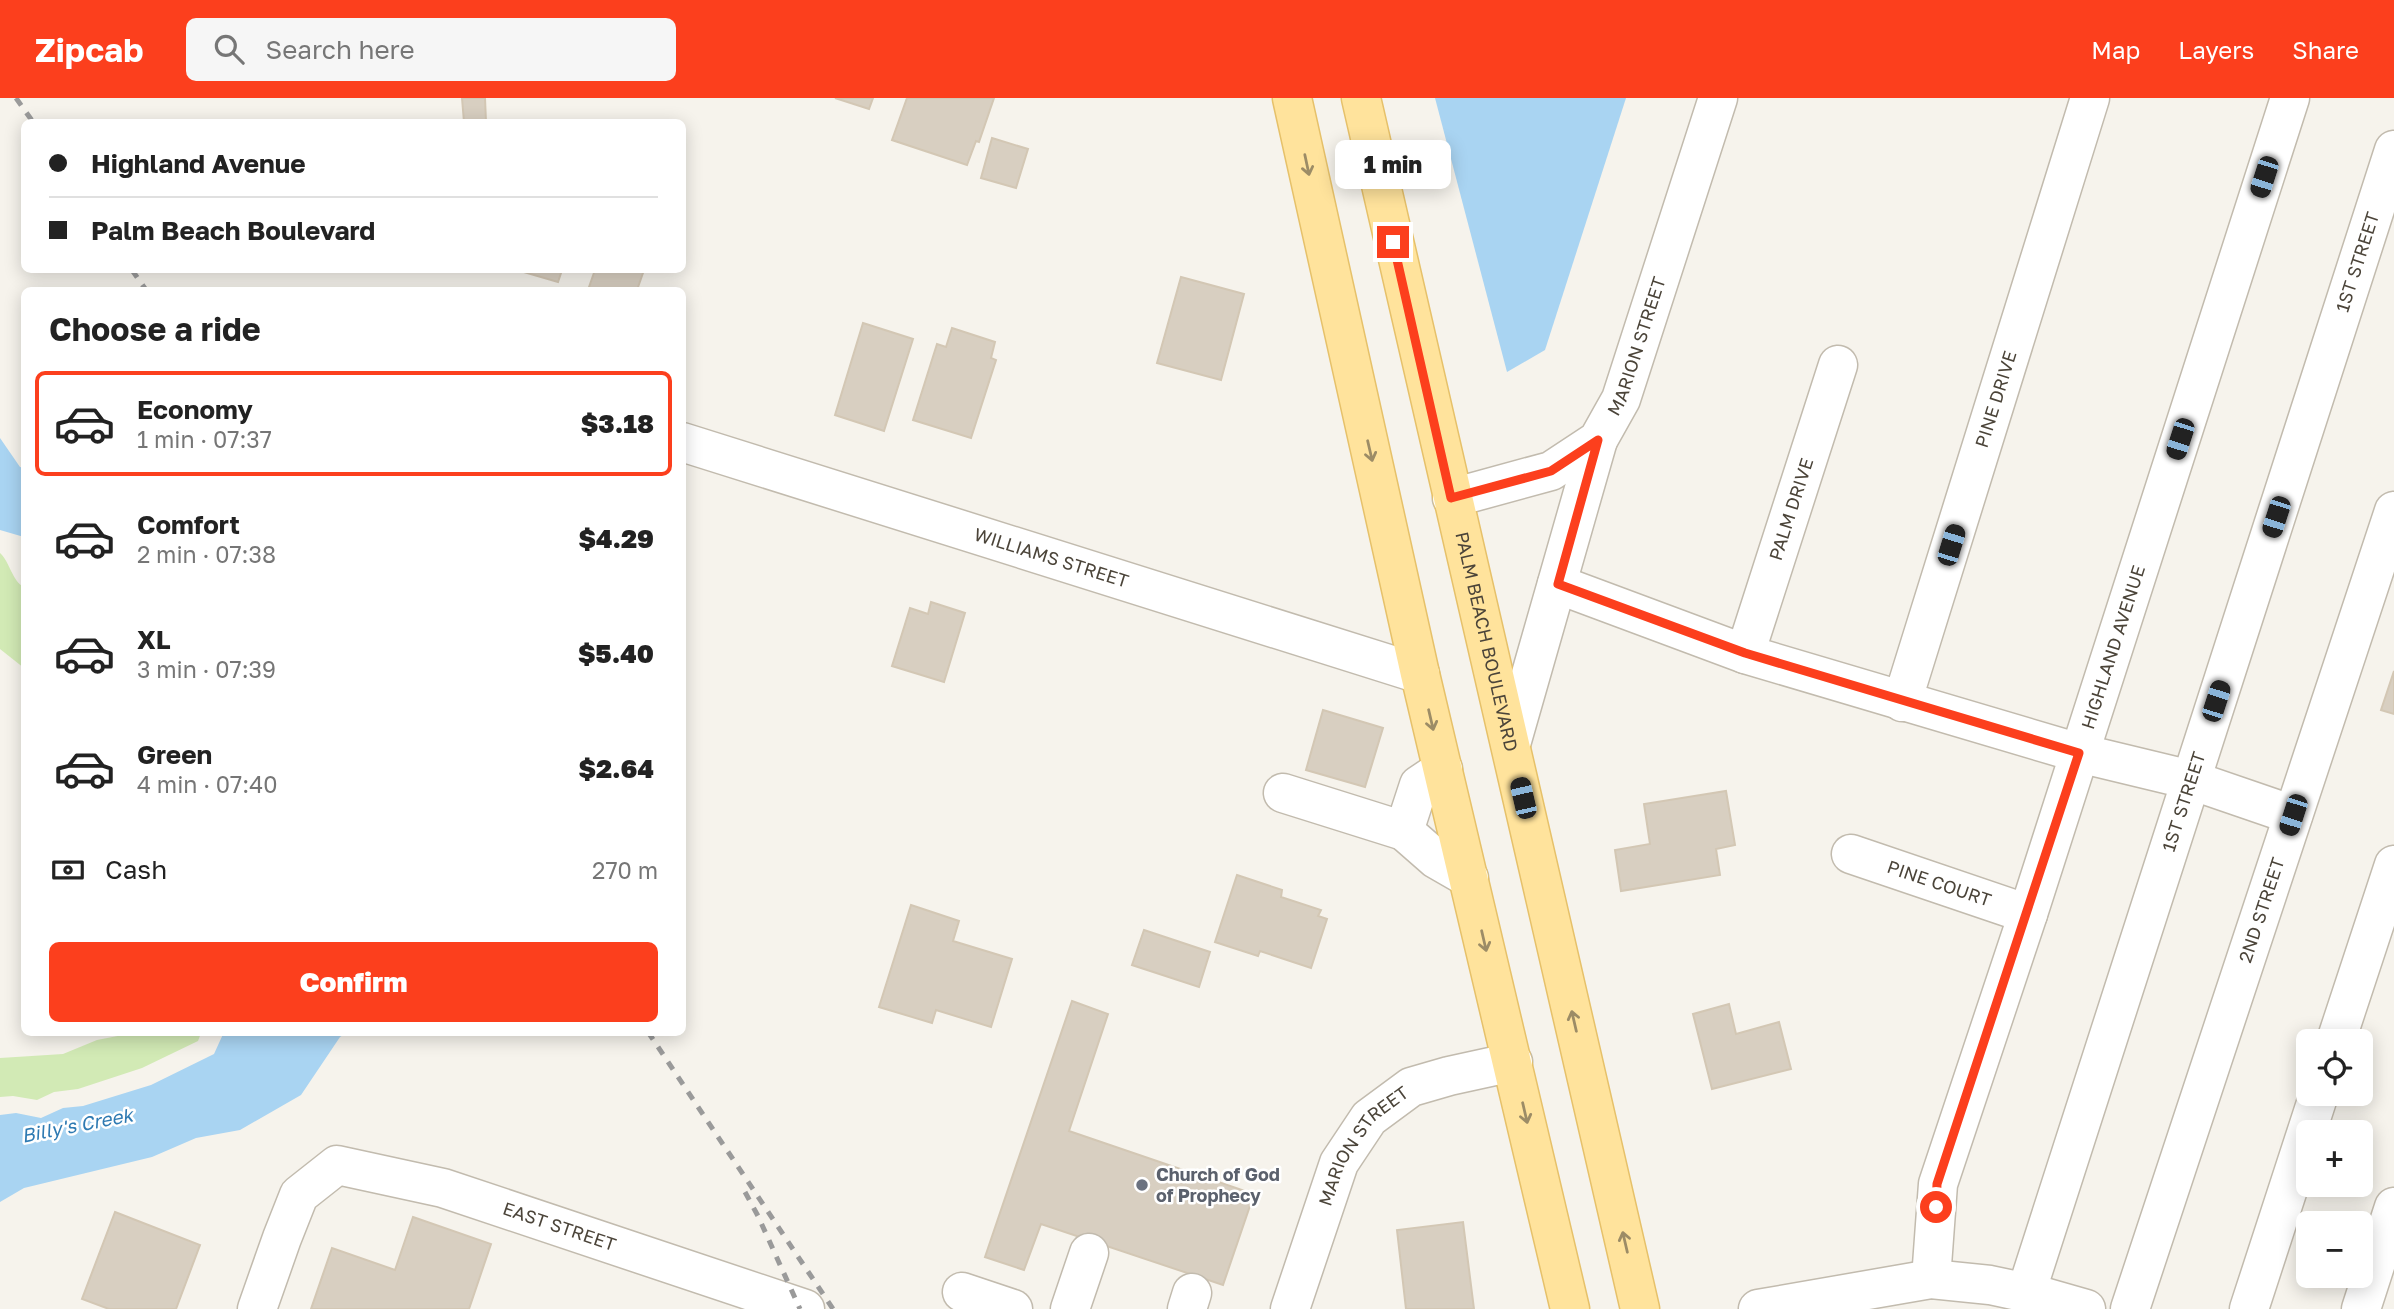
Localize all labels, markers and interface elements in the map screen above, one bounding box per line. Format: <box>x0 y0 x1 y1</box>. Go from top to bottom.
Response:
search box <box>186 18 676 81</box>
text: Zipcab <box>35 30 144 69</box>
icon: search <box>210 30 248 68</box>
text: Search here <box>266 34 415 65</box>
text: Map <box>2091 35 2140 64</box>
text: Layers <box>2178 35 2254 64</box>
text: Share <box>2292 35 2359 64</box>
callout: 1 min <box>1335 141 1451 190</box>
text: Highland Avenue <box>91 148 306 179</box>
text: 1 min <box>1364 150 1422 178</box>
one-way arrow <box>1300 153 1314 176</box>
car <box>2248 154 2281 200</box>
street label: 1ST STREET <box>2331 209 2383 315</box>
text: Palm Beach Boulevard <box>91 215 375 246</box>
route end <box>1377 226 1409 258</box>
street label: MARION STREET <box>1602 274 1670 419</box>
text: Choose a ride <box>49 310 261 348</box>
street label: PINE DRIVE <box>1970 348 2021 450</box>
icon: car <box>53 392 116 455</box>
text: Economy <box>137 394 253 425</box>
text: $3.18 <box>581 408 654 439</box>
car <box>2164 416 2197 462</box>
text: 1 min · 07:37 <box>137 425 272 453</box>
one-way arrow <box>1364 439 1377 462</box>
street label: PALM DRIVE <box>1764 455 1817 563</box>
car <box>2260 494 2293 540</box>
icon: car <box>53 507 116 570</box>
text: Comfort <box>137 509 240 540</box>
car <box>1935 522 1968 568</box>
text: $4.29 <box>578 523 654 554</box>
street label: WILLIAMS STREET <box>971 523 1131 592</box>
street label: PALM BEACH BOULEVARD <box>1451 529 1523 754</box>
text: 2 min · 07:38 <box>137 540 276 568</box>
street label: HIGHLAND AVENUE <box>2076 562 2149 732</box>
icon: car <box>53 622 116 685</box>
text: XL <box>137 624 171 655</box>
text: $5.40 <box>578 638 654 669</box>
text: 3 min · 07:39 <box>137 655 276 683</box>
car <box>2200 678 2233 724</box>
one-way arrow <box>1425 708 1438 731</box>
icon: car <box>53 737 116 800</box>
text: Green <box>137 739 212 770</box>
street label: 1ST STREET <box>2157 749 2210 854</box>
text: $2.64 <box>578 753 654 784</box>
text: 4 min · 07:40 <box>137 770 277 798</box>
car <box>1509 775 1538 821</box>
car <box>2277 792 2310 838</box>
icon: cash <box>49 851 87 889</box>
text: Cash <box>105 854 167 885</box>
street label: PINE COURT <box>1884 855 1994 911</box>
street label: 2ND STREET <box>2233 855 2289 965</box>
text: 270 m <box>592 856 658 884</box>
one-way arrow <box>1478 930 1491 952</box>
button: Confirm <box>49 942 658 1022</box>
one-way arrow <box>1567 1010 1580 1033</box>
map controls <box>2296 1029 2373 1288</box>
button: locate <box>2296 1029 2373 1106</box>
street label: MARION STREET <box>1313 1081 1412 1208</box>
one-way arrow <box>1518 1101 1532 1124</box>
water label: Billy's Creek <box>19 1102 137 1147</box>
button: + <box>2296 1120 2373 1197</box>
place label: Church of God of Prophecy <box>1156 1163 1280 1206</box>
marker: Church of God of Prophecy <box>1134 1177 1150 1193</box>
route start <box>1920 1191 1952 1223</box>
street label: EAST STREET <box>500 1197 619 1255</box>
button: − <box>2296 1211 2373 1288</box>
one-way arrow <box>1617 1232 1630 1254</box>

